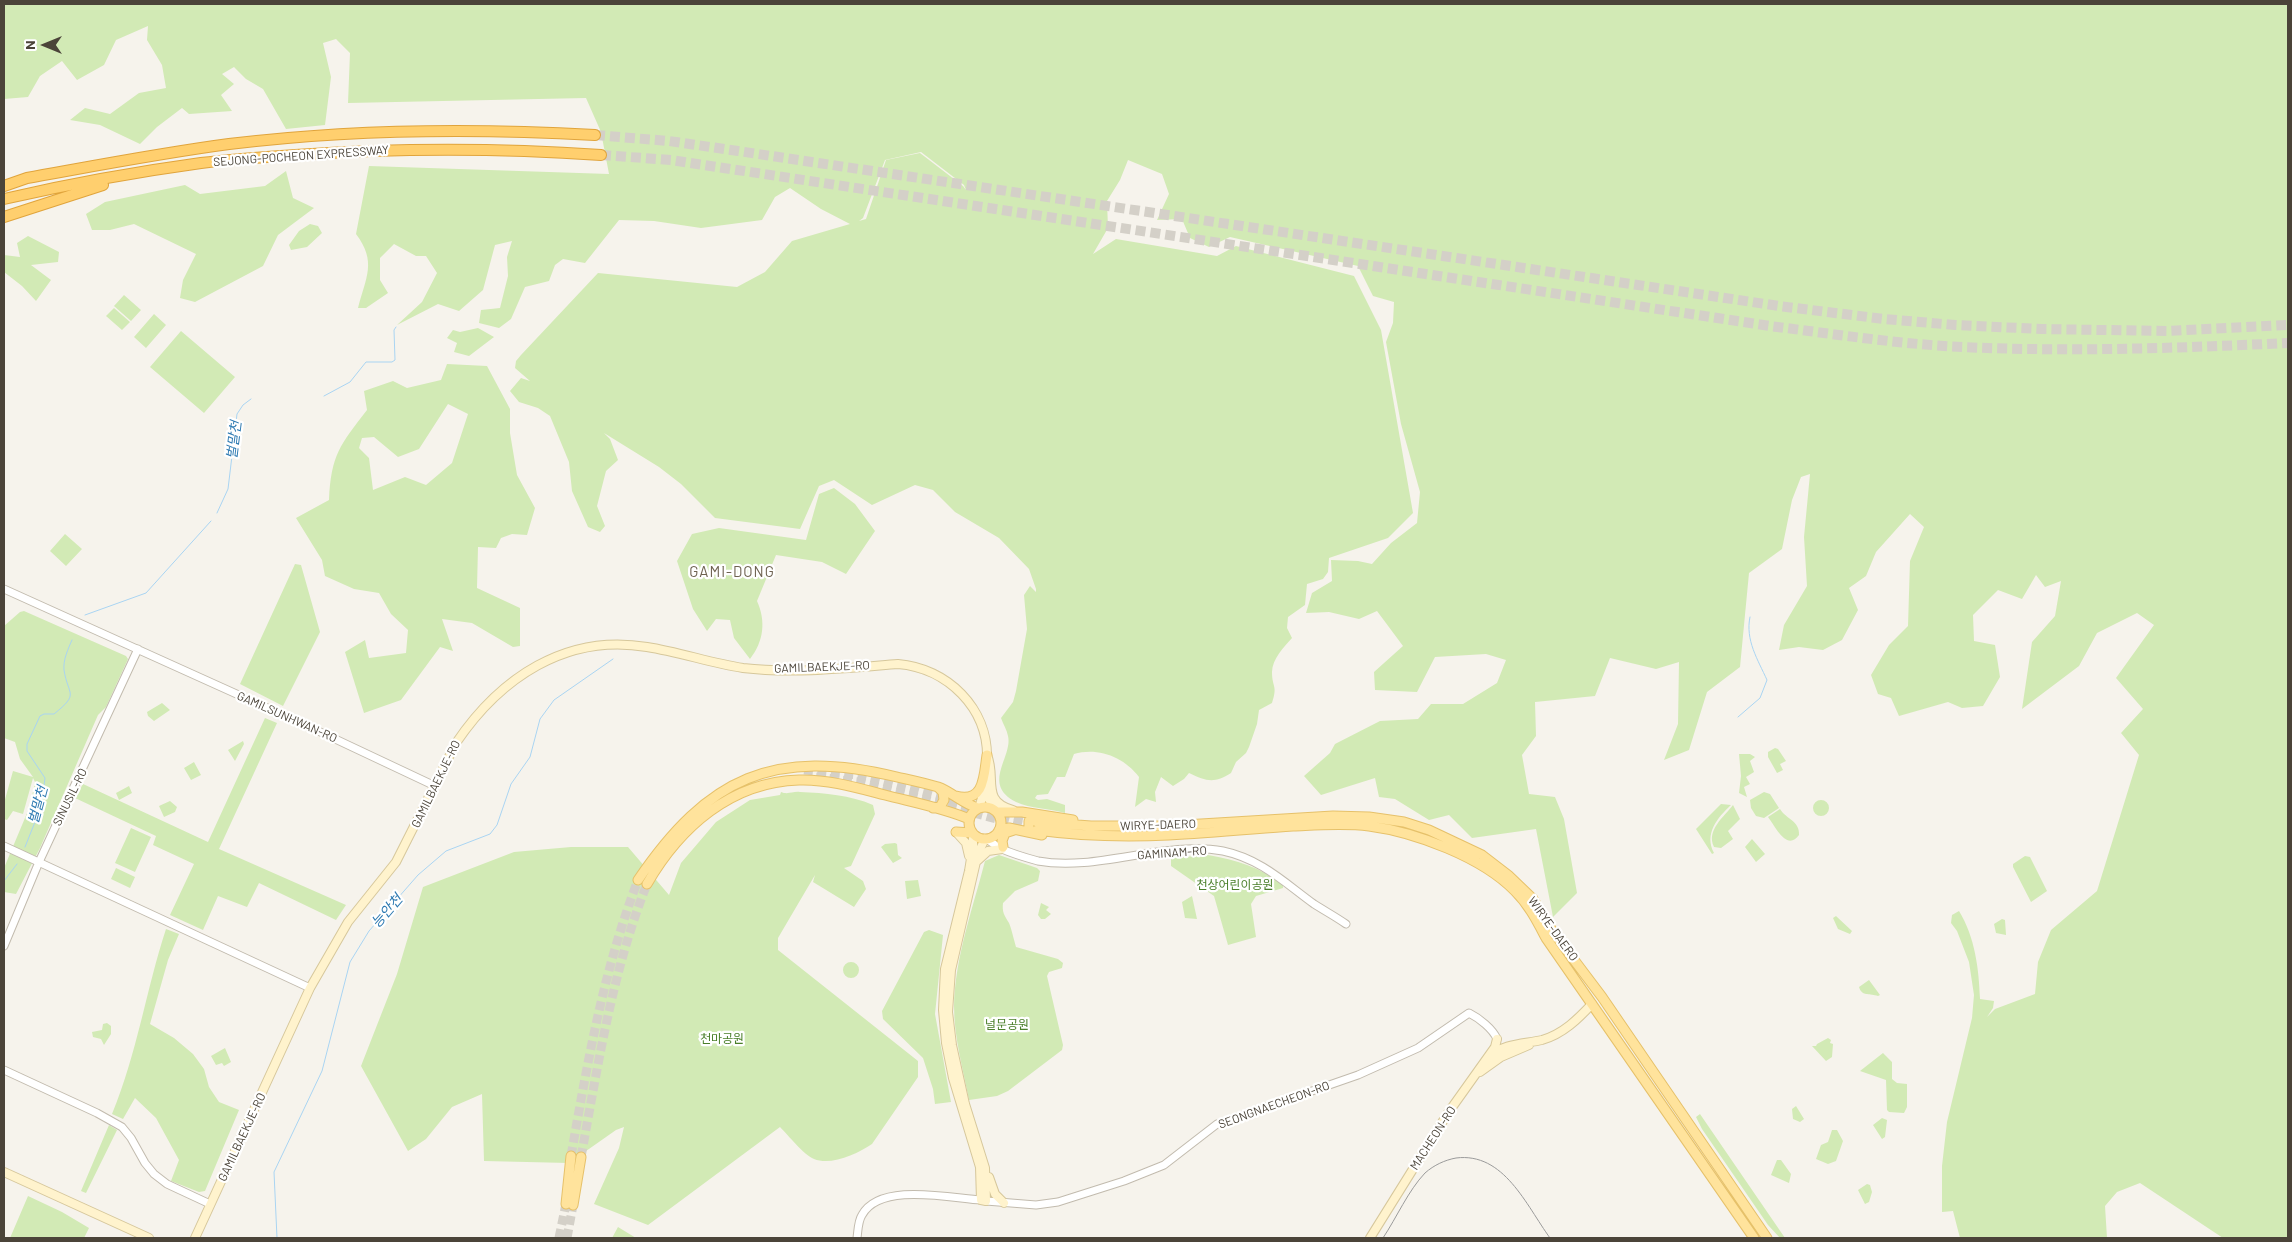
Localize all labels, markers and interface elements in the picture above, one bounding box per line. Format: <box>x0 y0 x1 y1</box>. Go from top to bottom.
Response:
north arrow <box>20 20 70 70</box>
text: N <box>21 40 38 50</box>
street label: SEJONG-POCHEON EXPRESSWAY <box>213 143 389 169</box>
water label: 벌말천 <box>223 420 245 460</box>
district label: GAMI-DONG <box>688 563 776 581</box>
street label: GAMILBAEKJE-RO <box>774 658 870 676</box>
street label: GAMILSUNHWAN-RO <box>235 688 339 746</box>
street label: GAMILBAEKJE-RO <box>409 738 463 830</box>
street label: SINUSIL-RO <box>50 766 90 828</box>
water label: 벌말천 <box>25 784 51 826</box>
street label: WIRYE-DAERO <box>1120 816 1196 834</box>
street label: GAMINAM-RO <box>1137 843 1207 863</box>
park label: 천상어린이공원 <box>1196 878 1274 892</box>
water label: 능안천 <box>368 891 406 931</box>
street label: WIRYE-DAERO <box>1525 894 1581 964</box>
park label: 널문공원 <box>985 1018 1029 1032</box>
park label: 천마공원 <box>700 1032 744 1046</box>
street label: SEONGNAECHEON-RO <box>1216 1078 1332 1132</box>
street label: GAMILBAEKJE-RO <box>215 1091 269 1183</box>
street label: MACHEON-RO <box>1407 1103 1459 1173</box>

